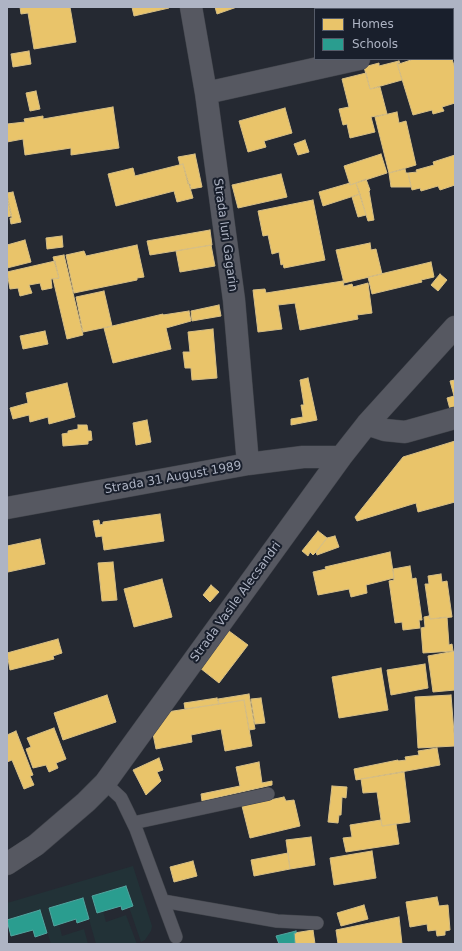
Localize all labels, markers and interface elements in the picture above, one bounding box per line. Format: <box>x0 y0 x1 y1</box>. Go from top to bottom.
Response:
legend <box>314 8 454 60</box>
text: Homes <box>352 17 394 31</box>
text: Schools <box>352 37 398 51</box>
street label: Strada Iuri Gagarin <box>210 177 240 293</box>
street label: Strada 31 August 1989 <box>103 459 243 497</box>
street label: Strada Vasile Alecsandri <box>188 539 284 665</box>

